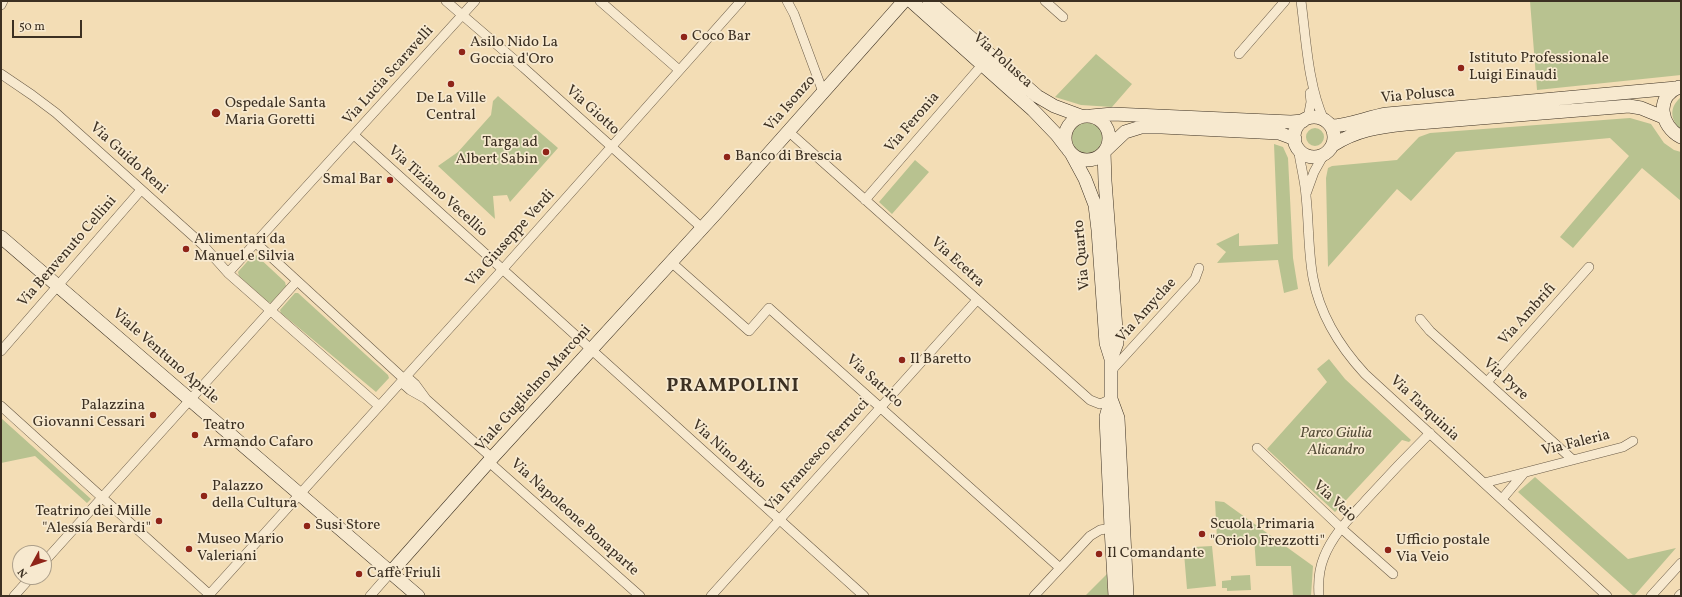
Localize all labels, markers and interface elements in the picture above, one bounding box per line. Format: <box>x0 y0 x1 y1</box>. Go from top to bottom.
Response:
scale bar <box>14 12 84 38</box>
text: 50 m <box>19 19 45 35</box>
street label: Via Lucia Scaravelli <box>340 23 438 129</box>
place label: Coco Bar <box>692 28 751 46</box>
street label: Via Polusca <box>968 29 1036 93</box>
marker: Coco Bar <box>679 32 689 42</box>
place label: Asilo Nido La Goccia d'Oro <box>470 34 558 69</box>
marker: Asilo Nido La Goccia d'Oro <box>457 47 467 57</box>
place label: Istituto Professionale Luigi Einaudi <box>1469 50 1609 85</box>
marker: Istituto Professionale Luigi Einaudi <box>1456 63 1466 73</box>
street label: Via Isonzo <box>762 72 820 136</box>
marker: De La Ville Central <box>446 79 456 89</box>
street label: Via Giotto <box>561 82 623 140</box>
street label: Via Polusca <box>1380 84 1456 108</box>
street label: Via Feronia <box>882 89 944 157</box>
place label: De La Ville Central <box>416 90 486 125</box>
place label: Ospedale Santa Maria Goretti <box>225 95 326 130</box>
marker: Ospedale Santa Maria Goretti <box>210 107 222 119</box>
street label: Via Guido Reni <box>85 119 171 199</box>
place label: Targa ad Albert Sabin <box>456 134 538 169</box>
street label: Via Tiziano Vecellio <box>384 143 490 241</box>
marker: Targa ad Albert Sabin <box>541 147 551 157</box>
place label: Banco di Brescia <box>735 148 842 166</box>
marker: Banco di Brescia <box>722 152 732 162</box>
place label: Smal Bar <box>322 171 382 189</box>
marker: Smal Bar <box>385 175 395 185</box>
street label: Via Giuseppe Verdi <box>463 187 559 291</box>
street label: Via Benvenuto Cellini <box>15 193 121 311</box>
street label: Via Quarto <box>1071 219 1095 291</box>
place label: Alimentari da Manuel e Silvia <box>194 231 295 266</box>
street label: Via Ecetra <box>926 234 988 292</box>
marker: Alimentari da Manuel e Silvia <box>181 244 191 254</box>
street label: Via Amyclae <box>1113 275 1181 347</box>
street label: Via Ambrifi <box>1496 280 1560 350</box>
street label: Viale Ventuno Aprile <box>108 306 222 408</box>
street label: Viale Guglielmo Marconi <box>472 322 596 456</box>
place label: Il Baretto <box>910 351 971 369</box>
street label: Via Satrico <box>842 352 906 412</box>
marker: Il Baretto <box>897 355 907 365</box>
street label: Via Pyre <box>1479 355 1531 405</box>
street label: Via Tarquinia <box>1386 372 1462 446</box>
district label: PRAMPOLINI <box>666 377 800 399</box>
street label: Via Francesco Ferrucci <box>762 395 874 517</box>
place label: Palazzina Giovanni Cessari <box>33 397 145 432</box>
marker: Palazzina Giovanni Cessari <box>148 410 158 420</box>
place label: Teatro Armando Cafaro <box>203 417 313 452</box>
street label: Via Nino Bixio <box>687 417 769 493</box>
park label: Parco Giulia Alicandro <box>1300 425 1372 460</box>
street label: Via Faleria <box>1540 427 1612 461</box>
marker: Teatro Armando Cafaro <box>190 430 200 440</box>
street label: Via Napoleone Bonaparte <box>506 456 642 580</box>
street label: Via Veio <box>1308 477 1360 527</box>
place label: Palazzo della Cultura <box>212 478 297 513</box>
marker: Palazzo della Cultura <box>199 491 209 501</box>
place label: Teatrino dei Mille "Alessia Berardi" <box>35 503 151 538</box>
marker: Teatrino dei Mille "Alessia Berardi" <box>154 516 164 526</box>
place label: Scuola Primaria "Oriolo Frezzotti" <box>1210 516 1325 551</box>
place label: Susi Store <box>315 517 380 535</box>
marker: Susi Store <box>302 521 312 531</box>
marker: Scuola Primaria "Oriolo Frezzotti" <box>1197 529 1207 539</box>
place label: Museo Mario Valeriani <box>197 531 284 566</box>
place label: Ufficio postale Via Veio <box>1396 532 1490 567</box>
marker: Museo Mario Valeriani <box>184 544 194 554</box>
north arrow <box>12 545 52 585</box>
place label: Il Comandante <box>1107 545 1204 563</box>
marker: Ufficio postale Via Veio <box>1383 545 1393 555</box>
marker: Il Comandante <box>1094 549 1104 559</box>
text: N <box>15 565 32 580</box>
place label: Caffè Friuli <box>367 565 441 583</box>
marker: Caffè Friuli <box>354 569 364 579</box>

